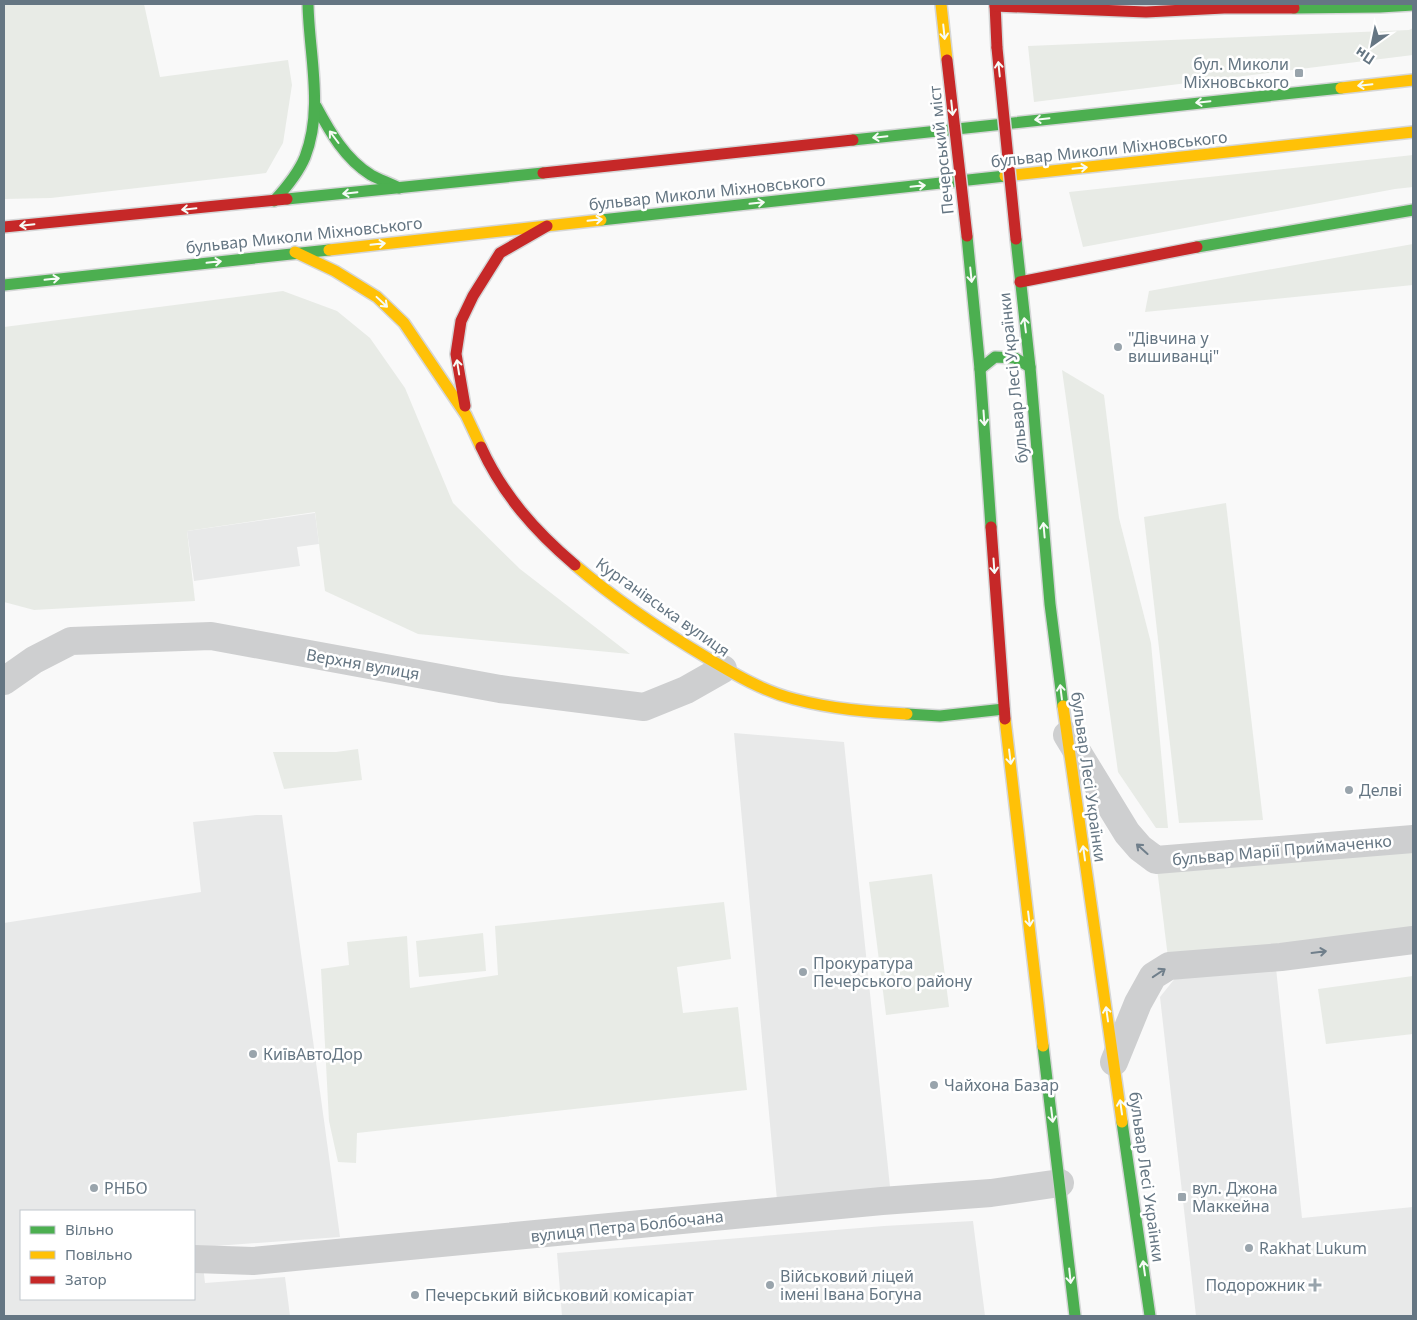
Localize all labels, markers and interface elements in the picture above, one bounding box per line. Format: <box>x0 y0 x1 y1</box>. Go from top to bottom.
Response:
north arrow <box>1347 20 1397 70</box>
one-way arrow <box>939 23 949 39</box>
text: Пн <box>1351 43 1378 70</box>
place label: бул. Миколи Міхновського <box>1183 53 1289 93</box>
one-way arrow <box>994 61 1004 77</box>
marker: бул. Миколи Міхновського <box>1293 67 1305 79</box>
one-way arrow <box>1357 80 1373 90</box>
street label: Печерський міст <box>923 84 959 215</box>
one-way arrow <box>1196 97 1212 107</box>
one-way arrow <box>947 100 957 116</box>
one-way arrow <box>1034 114 1050 124</box>
street label: бульвар Миколи Міхновського <box>990 126 1228 172</box>
one-way arrow <box>329 130 339 144</box>
one-way arrow <box>872 132 888 142</box>
one-way arrow <box>1072 163 1088 173</box>
street label: бульвар Миколи Міхновського <box>588 169 826 215</box>
one-way arrow <box>910 181 926 191</box>
one-way arrow <box>343 188 359 198</box>
one-way arrow <box>748 198 764 208</box>
one-way arrow <box>181 204 197 214</box>
street label: бульвар Миколи Міхновського <box>185 212 423 258</box>
one-way arrow <box>587 216 603 225</box>
one-way arrow <box>19 220 35 230</box>
one-way arrow <box>370 239 386 248</box>
one-way arrow <box>205 257 221 266</box>
one-way arrow <box>966 267 976 283</box>
one-way arrow <box>44 275 60 284</box>
street label: бульвар Лесі Українки <box>993 291 1033 465</box>
one-way arrow <box>376 296 389 308</box>
one-way arrow <box>1020 317 1030 333</box>
place label: "Дівчина у вишиванці" <box>1128 327 1219 367</box>
marker: "Дівчина у вишиванці" <box>1112 341 1124 353</box>
one-way arrow <box>453 359 463 375</box>
one-way arrow <box>979 409 988 425</box>
one-way arrow <box>1039 523 1049 539</box>
street label: Курганівська вулиця <box>592 552 734 662</box>
one-way arrow <box>989 558 999 574</box>
street label: Верхня вулиця <box>305 643 421 685</box>
one-way arrow <box>1056 684 1066 700</box>
street label: бульвар Лесі Українки <box>1066 690 1112 864</box>
one-way arrow <box>1005 749 1015 765</box>
place label: Делві <box>1359 779 1402 801</box>
marker: Делві <box>1343 784 1355 796</box>
street label: бульвар Марії Приймаченко <box>1171 829 1393 871</box>
one-way arrow <box>1136 843 1149 855</box>
one-way arrow <box>1078 845 1088 861</box>
one-way arrow <box>1024 910 1034 926</box>
one-way arrow <box>1311 947 1327 957</box>
place label: Прокуратура Печерського району <box>813 952 973 992</box>
marker: Прокуратура Печерського району <box>797 966 809 978</box>
one-way arrow <box>1152 968 1166 978</box>
one-way arrow <box>1102 1006 1112 1022</box>
place label: КиївАвтоДор <box>263 1043 363 1065</box>
marker: КиївАвтоДор <box>247 1048 259 1060</box>
place label: Чайхона Базар <box>944 1074 1059 1096</box>
marker: Чайхона Базар <box>928 1079 940 1091</box>
street label: бульвар Лесі Українки <box>1124 1090 1170 1264</box>
one-way arrow <box>1115 1099 1125 1115</box>
one-way arrow <box>1047 1106 1057 1122</box>
place label: РНБО <box>104 1177 148 1199</box>
place label: вул. Джона Маккейна <box>1192 1177 1278 1217</box>
marker: РНБО <box>88 1182 100 1194</box>
marker: вул. Джона Маккейна <box>1176 1191 1188 1203</box>
street label: вулиця Петра Болбочана <box>529 1205 725 1247</box>
legend <box>20 1210 195 1300</box>
text: Вільно <box>65 1219 114 1239</box>
place label: Rakhat Lukum <box>1259 1237 1367 1259</box>
marker: Rakhat Lukum <box>1243 1242 1255 1254</box>
text: Повільно <box>65 1244 132 1264</box>
one-way arrow <box>1138 1260 1148 1276</box>
place label: Військовий ліцей імені Івана Богуна <box>780 1265 922 1305</box>
one-way arrow <box>1065 1268 1075 1284</box>
text: Затор <box>65 1269 107 1289</box>
place label: Подорожник <box>1205 1274 1305 1296</box>
marker: Військовий ліцей імені Івана Богуна <box>764 1279 776 1291</box>
marker: Подорожник <box>1309 1279 1321 1291</box>
place label: Печерський військовий комісаріат <box>425 1284 694 1306</box>
marker: Печерський військовий комісаріат <box>409 1289 421 1301</box>

